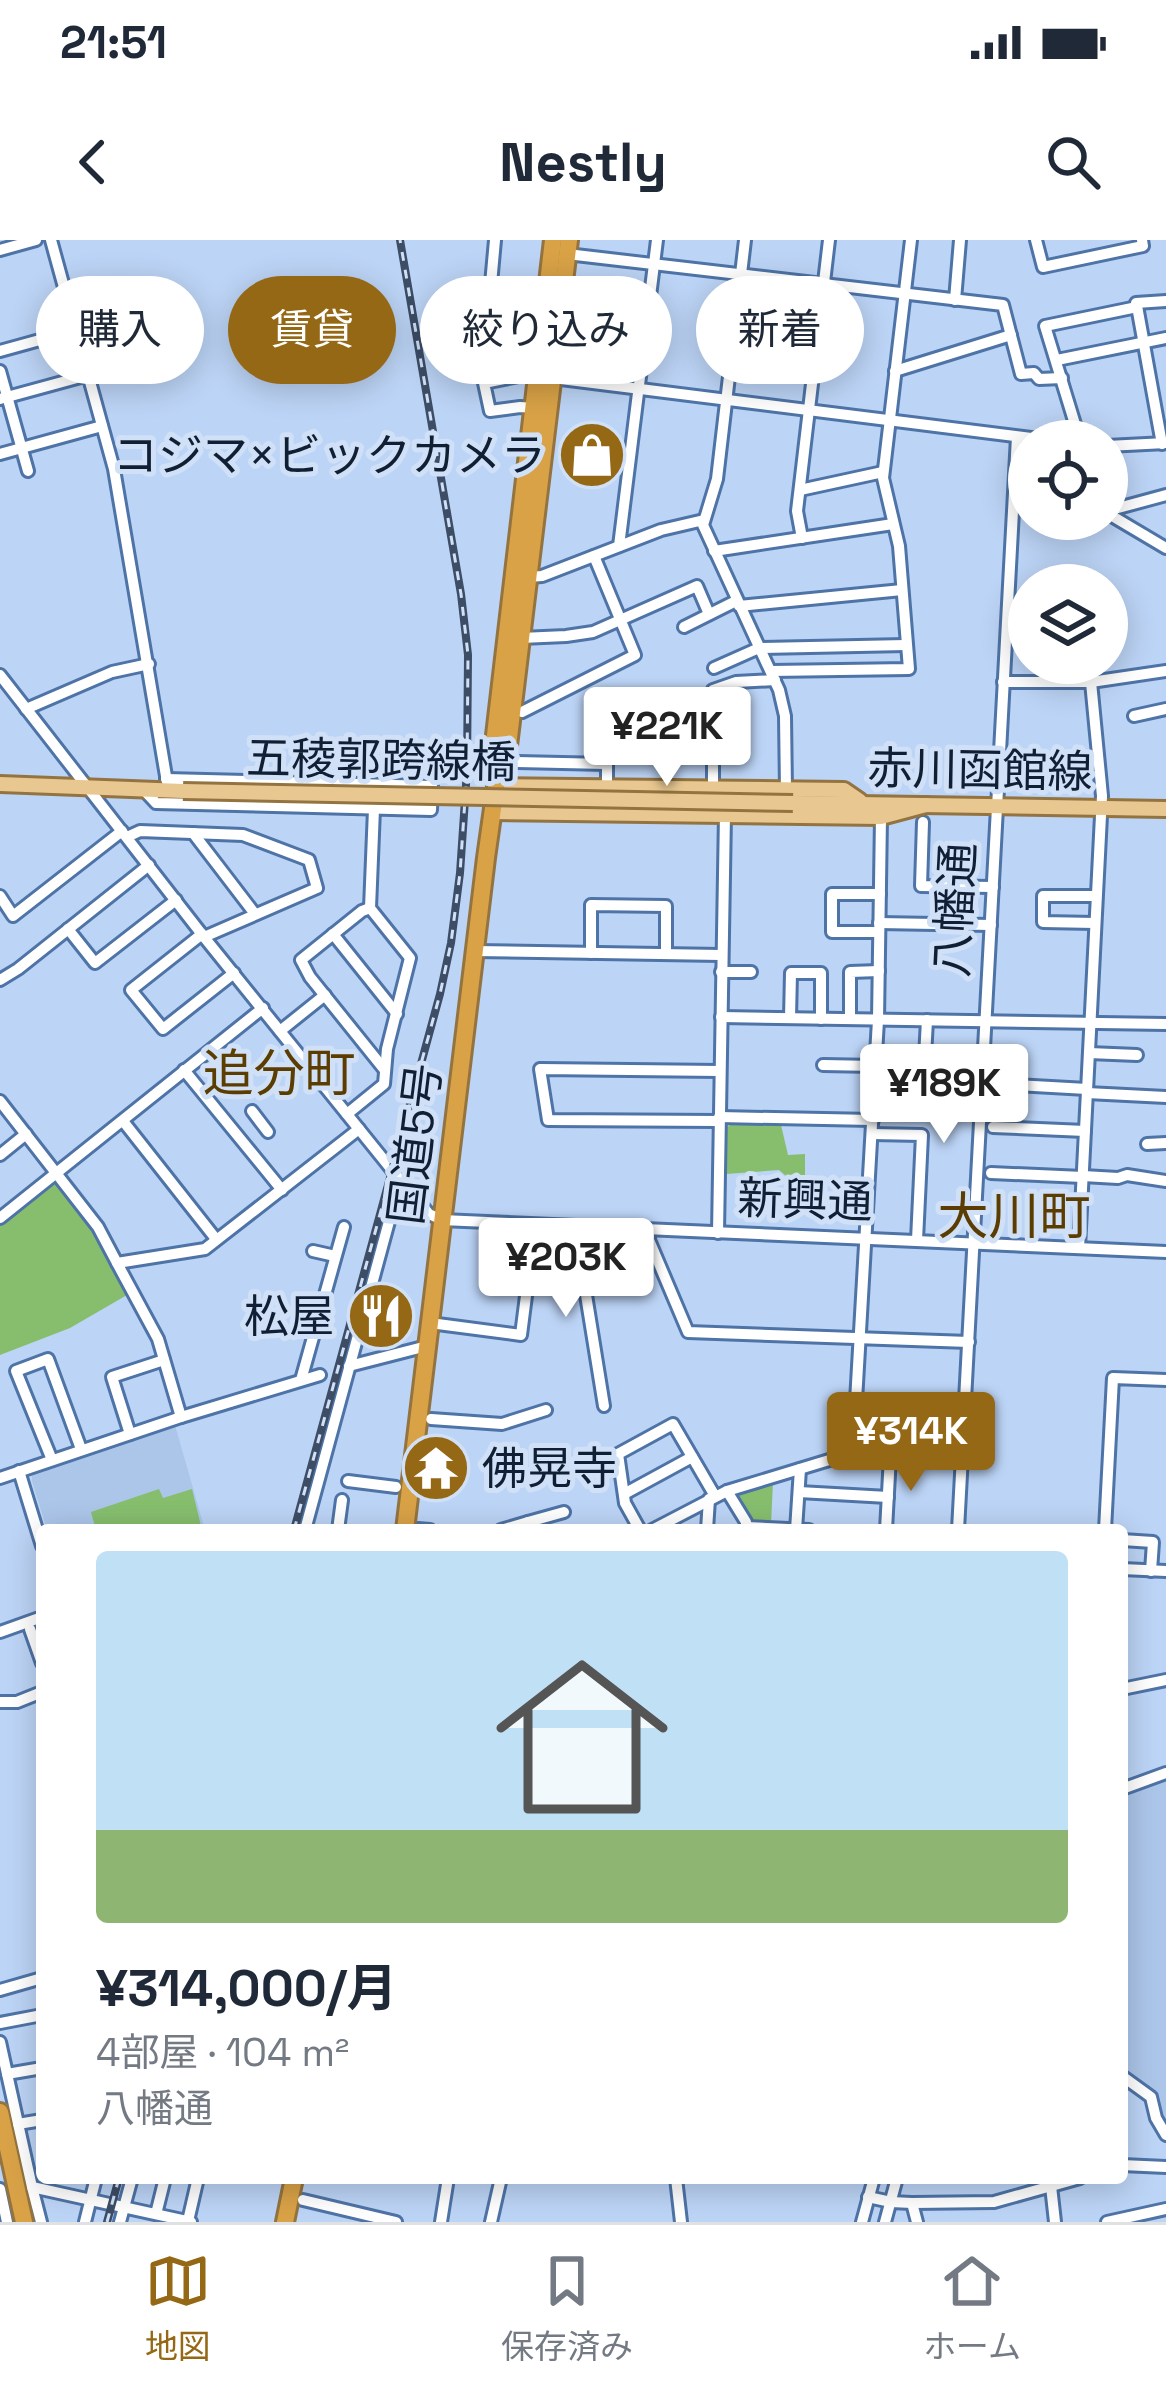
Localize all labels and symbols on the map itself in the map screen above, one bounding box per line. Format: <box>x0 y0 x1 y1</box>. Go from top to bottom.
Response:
shop icon: コジマ×ビックカメラ <box>557 420 627 490</box>
place label: コジマ×ビックカメラ <box>113 427 546 484</box>
pin: ¥221K <box>583 687 751 789</box>
street label: 五稜郭跨線橋 <box>246 729 516 791</box>
street label: 赤川函館線 <box>867 740 1093 800</box>
street label: 八幡通 <box>923 841 987 979</box>
district label: 追分町 <box>202 1041 356 1106</box>
pin: ¥189K <box>860 1044 1028 1146</box>
street label: 国道5号 <box>377 1060 453 1228</box>
street label: 新興通 <box>737 1169 873 1231</box>
district label: 大川町 <box>937 1184 1091 1249</box>
pin: ¥203K <box>482 1218 650 1320</box>
restaurant icon: 松屋 <box>346 1281 416 1351</box>
place label: 松屋 <box>244 1288 334 1345</box>
pin: ¥314K <box>827 1392 995 1494</box>
temple icon: 佛晃寺 <box>401 1433 471 1503</box>
place label: 佛晃寺 <box>482 1440 617 1497</box>

